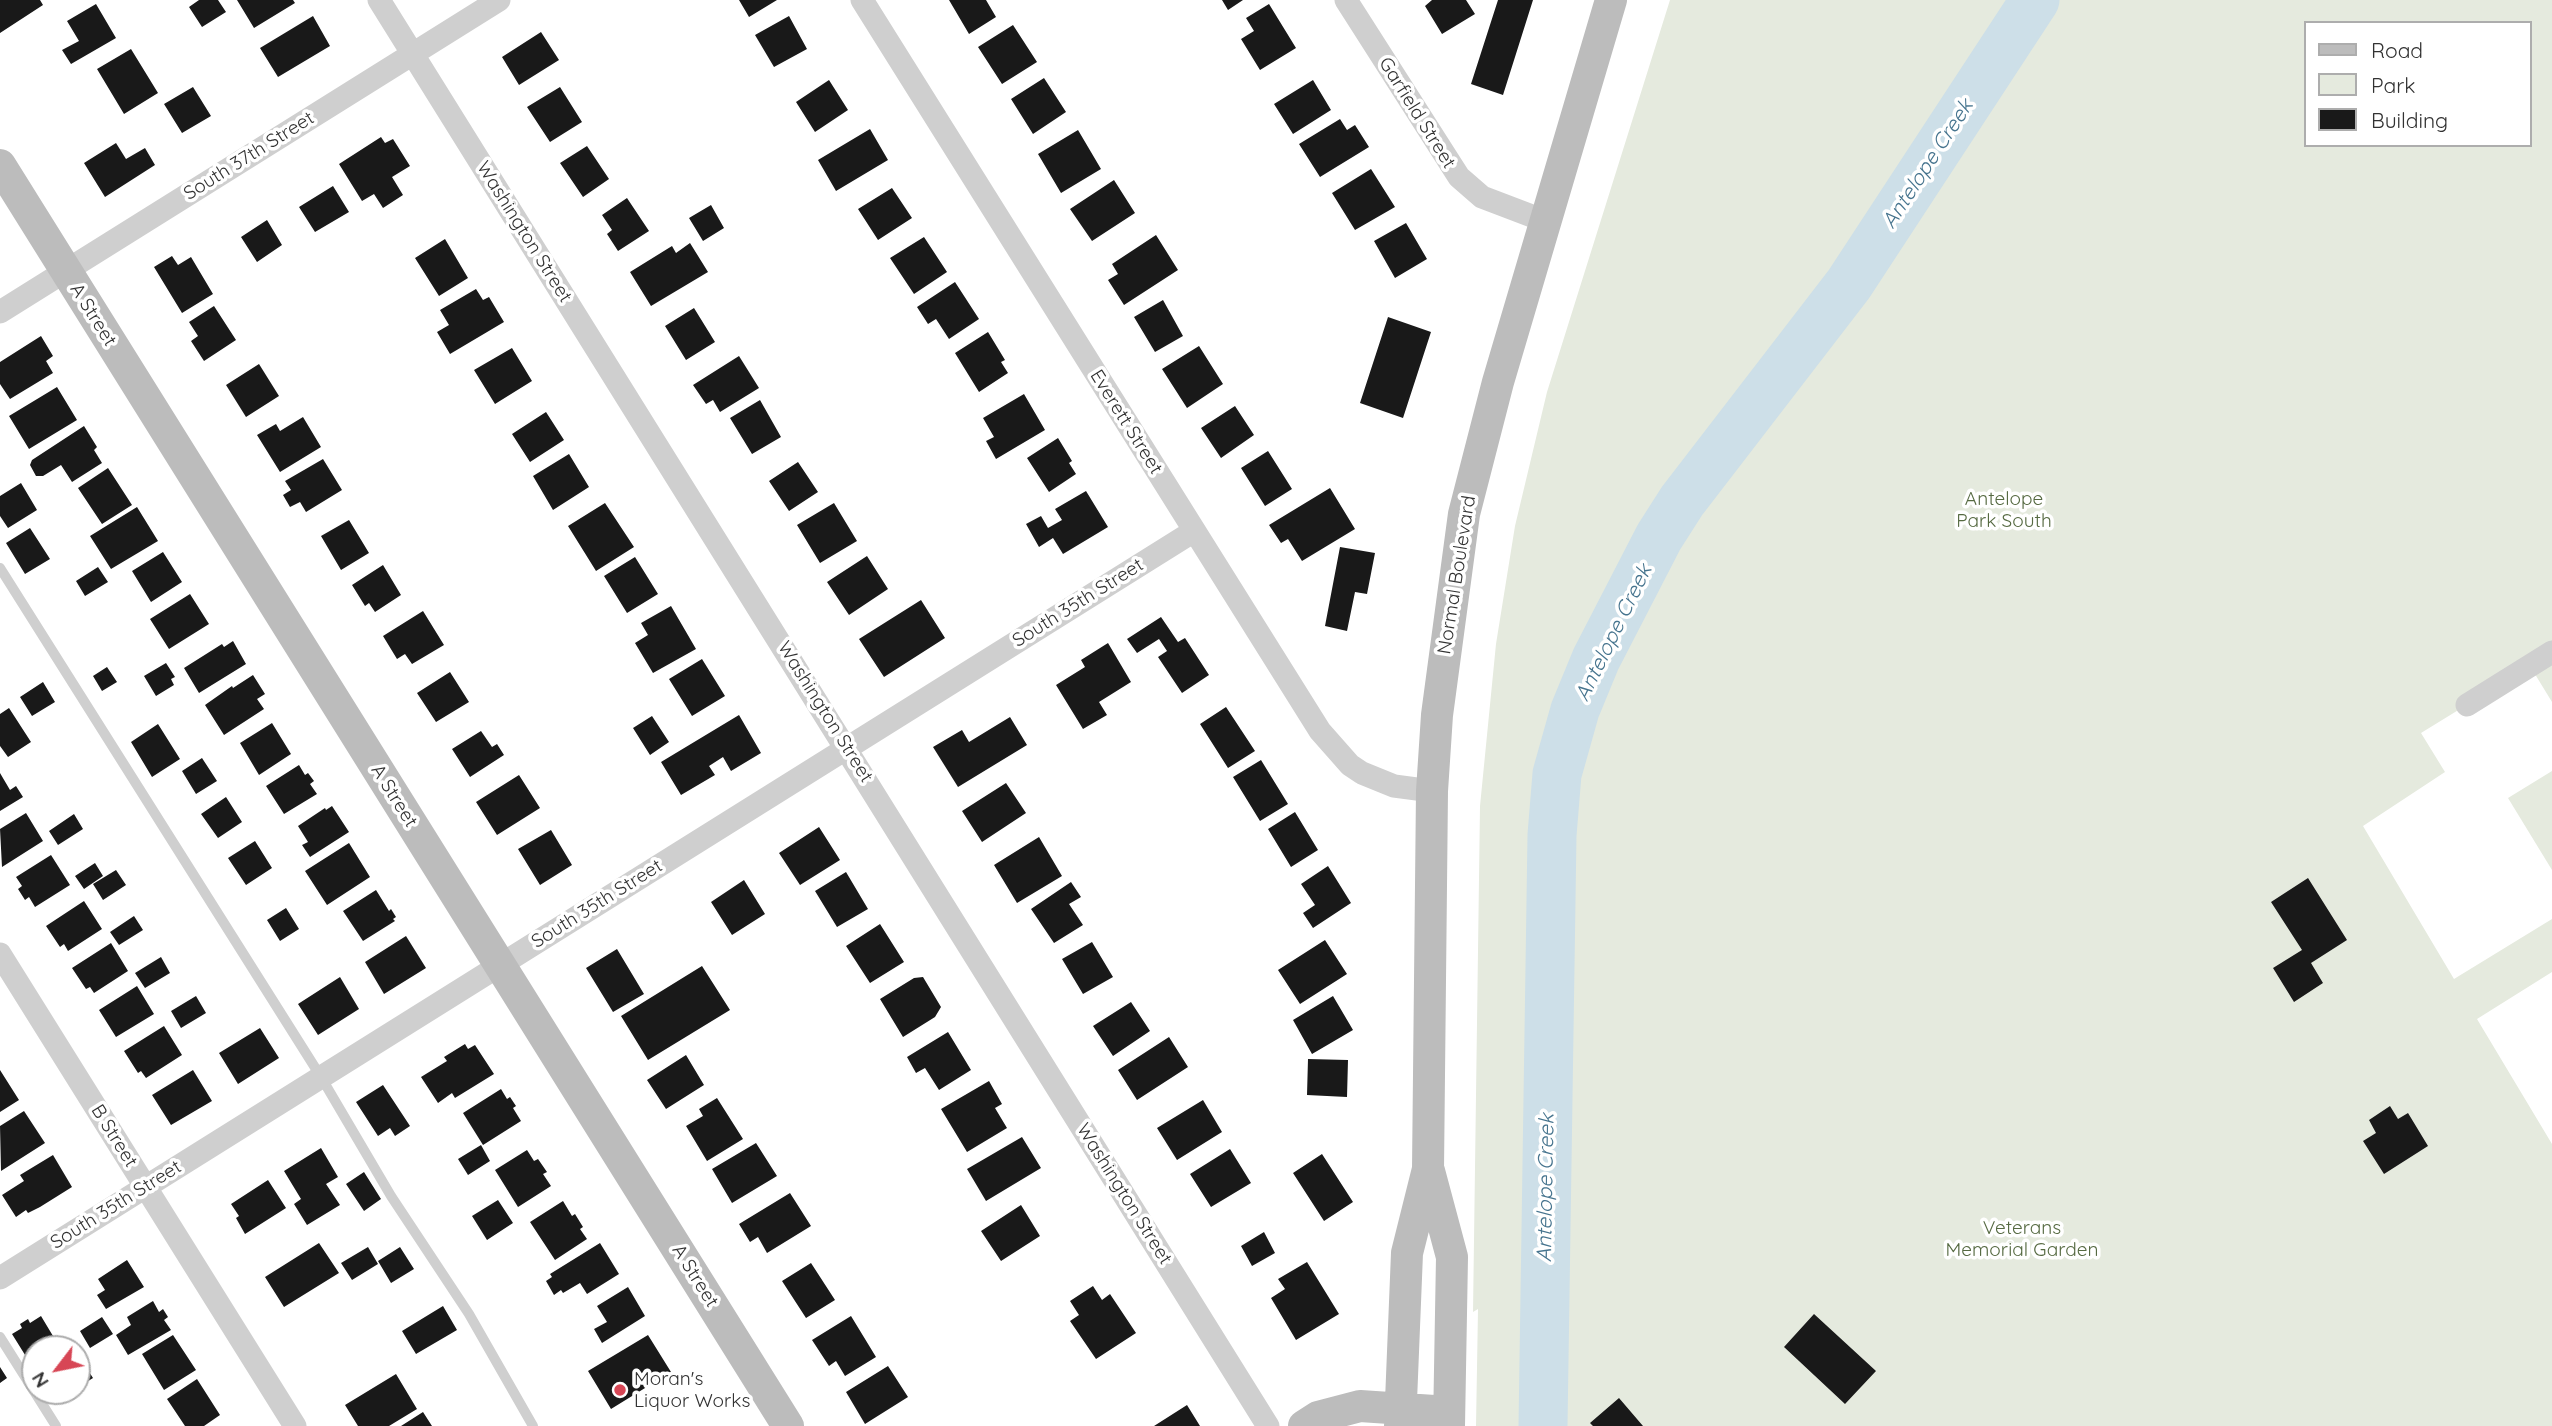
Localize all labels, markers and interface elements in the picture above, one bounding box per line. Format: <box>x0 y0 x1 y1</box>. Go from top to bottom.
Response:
legend <box>2304 21 2531 147</box>
text: Road <box>2371 37 2423 63</box>
street label: Garfield Street <box>1374 53 1460 173</box>
text: Park <box>2371 72 2415 98</box>
water label: Antelope Creek <box>1877 95 1979 233</box>
street label: South 37th Street <box>180 107 318 205</box>
text: Building <box>2371 107 2448 133</box>
street label: Washington Street <box>471 157 577 307</box>
street label: A Street <box>65 280 121 350</box>
street label: Everett Street <box>1085 366 1167 478</box>
park label: Antelope Park South <box>1956 488 2052 532</box>
street label: Normal Boulevard <box>1433 494 1481 656</box>
street label: South 35th Street <box>1008 554 1148 652</box>
water label: Antelope Creek <box>1570 561 1658 705</box>
street label: Washington Street <box>772 637 878 787</box>
street label: A Street <box>366 761 422 831</box>
street label: South 35th Street <box>527 855 667 953</box>
street label: B Street <box>86 1100 142 1172</box>
water label: Antelope Creek <box>1532 1114 1560 1262</box>
street label: Washington Street <box>1071 1119 1177 1269</box>
street label: South 35th Street <box>46 1156 186 1254</box>
park label: Veterans Memorial Garden <box>1946 1217 2098 1261</box>
street label: A Street <box>667 1241 723 1311</box>
north arrow <box>21 1335 91 1405</box>
text: N <box>26 1368 54 1392</box>
place label: Moran's Liquor Works <box>634 1368 750 1412</box>
marker: Moran's Liquor Works <box>612 1382 628 1398</box>

